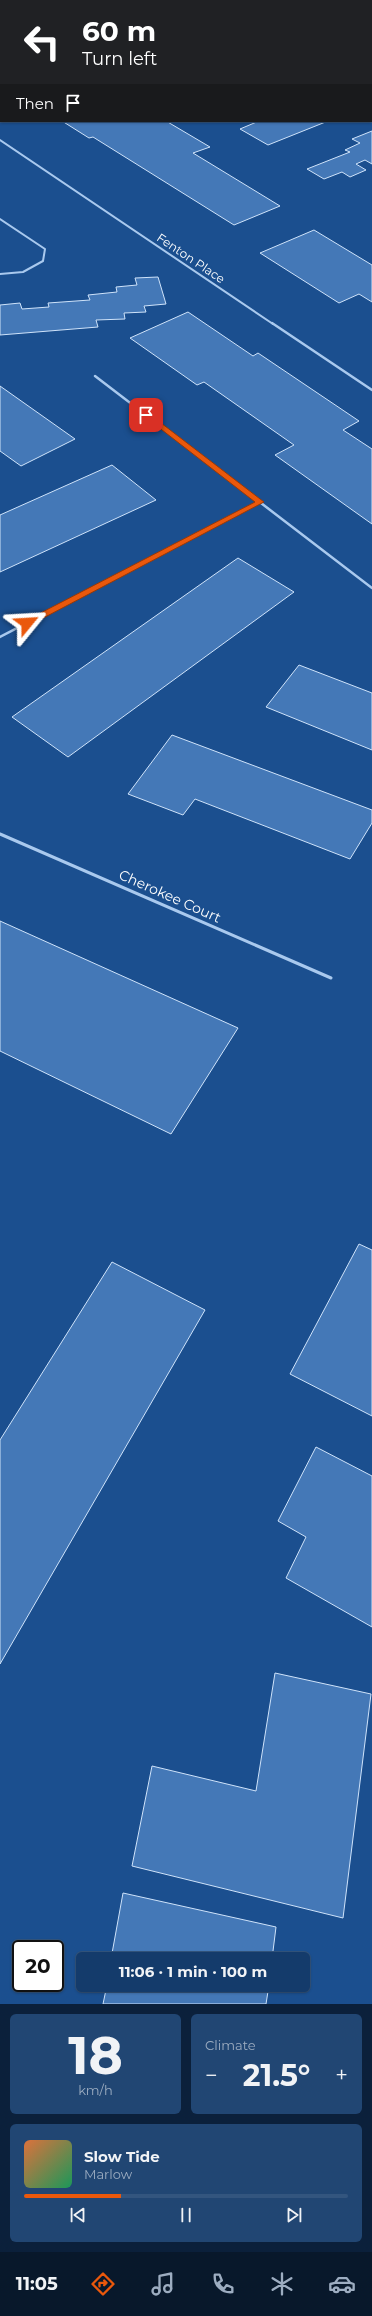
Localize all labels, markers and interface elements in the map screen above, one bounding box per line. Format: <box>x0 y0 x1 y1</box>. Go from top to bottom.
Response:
text: 60 m <box>82 14 156 48</box>
icon: left <box>16 16 68 68</box>
text: Turn left <box>82 48 157 70</box>
icon: arrive <box>62 92 84 114</box>
text: Then <box>16 94 54 113</box>
street label: Fenton Place <box>154 230 228 286</box>
pin <box>129 398 163 432</box>
icon: arrive <box>135 404 157 426</box>
position arrow <box>6 602 48 644</box>
street label: Cherokee Court <box>116 865 224 927</box>
speed limit sign: 20 <box>12 1940 64 1992</box>
text: 11:06 · 1 min · 100 m <box>119 1962 267 1981</box>
text: 18 <box>68 2024 123 2087</box>
text: Climate <box>205 2037 256 2053</box>
text: 21.5° <box>243 2057 310 2094</box>
text: − <box>205 2062 218 2089</box>
text: + <box>335 2062 348 2089</box>
text: km/h <box>78 2082 113 2098</box>
text: Slow Tide <box>84 2147 160 2166</box>
text: Marlow <box>84 2166 132 2182</box>
icon: previous <box>67 2204 89 2226</box>
icon: pause <box>175 2204 197 2226</box>
icon: next <box>283 2204 305 2226</box>
icon: directions <box>89 2270 117 2298</box>
icon: music <box>149 2270 177 2298</box>
icon: phone <box>209 2270 237 2298</box>
icon: climate <box>268 2270 296 2298</box>
icon: car <box>328 2270 356 2298</box>
text: 11:05 <box>16 2273 58 2295</box>

